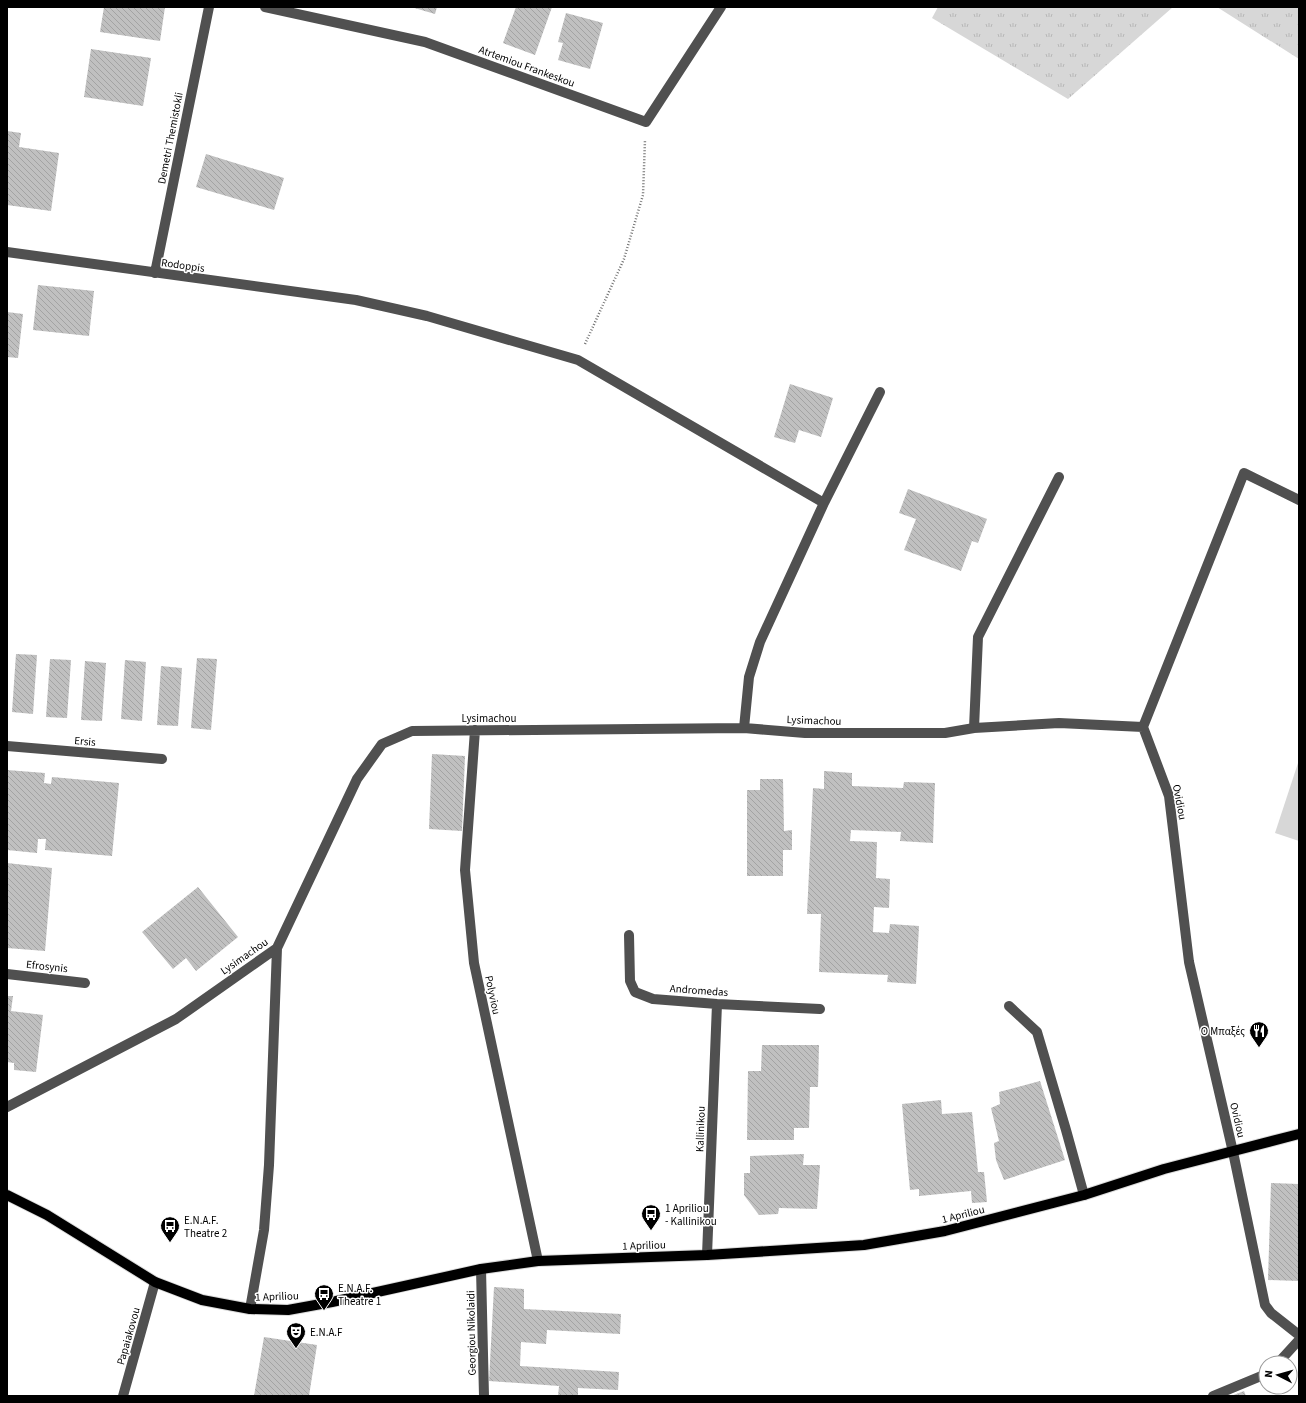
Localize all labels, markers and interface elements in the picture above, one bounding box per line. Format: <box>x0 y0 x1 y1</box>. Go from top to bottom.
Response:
street label: Atrtemiou Frankeskou <box>477 42 577 91</box>
street label: Demetri Themistokli <box>154 91 187 185</box>
street label: Rodoppis <box>160 255 206 276</box>
street label: Lysimachou <box>461 711 517 726</box>
street label: Lysimachou <box>786 712 842 729</box>
street label: Ersis <box>74 733 97 750</box>
street label: Ovidiou <box>1169 783 1190 821</box>
street label: Lysimachou <box>217 934 271 978</box>
street label: Efrosynis <box>25 957 69 976</box>
street label: Polyviou <box>481 974 504 1016</box>
street label: Andromedas <box>669 981 729 1000</box>
restaurant icon: Ο Μπαξές <box>1248 1020 1270 1048</box>
place label: Ο Μπαξές <box>1201 1024 1245 1039</box>
street label: Ovidiou <box>1226 1101 1249 1139</box>
street label: Kallinikou <box>692 1106 709 1152</box>
place label: 1 Apriliou - Kallinikou <box>665 1201 717 1229</box>
street label: 1 Apriliou <box>940 1202 986 1227</box>
bus stop icon: 1 Apriliou - Kallinikou <box>640 1203 662 1231</box>
place label: E.N.A.F. Theatre 2 <box>184 1213 227 1241</box>
bus stop icon: E.N.A.F. Theatre 2 <box>159 1215 181 1243</box>
street label: 1 Apriliou <box>622 1237 666 1254</box>
place label: E.N.A.F. Theatre 1 <box>338 1281 381 1309</box>
bus stop icon: E.N.A.F. Theatre 1 <box>313 1283 335 1311</box>
street label: 1 Apriliou <box>255 1288 299 1305</box>
street label: Georgiou Nikolaidi <box>463 1290 480 1376</box>
street label: Papaiakovou <box>113 1306 144 1367</box>
theatre icon: E.N.A.F <box>285 1321 307 1349</box>
place label: E.N.A.F <box>310 1325 343 1340</box>
north arrow <box>1258 1355 1298 1395</box>
text: N <box>1261 1370 1276 1378</box>

